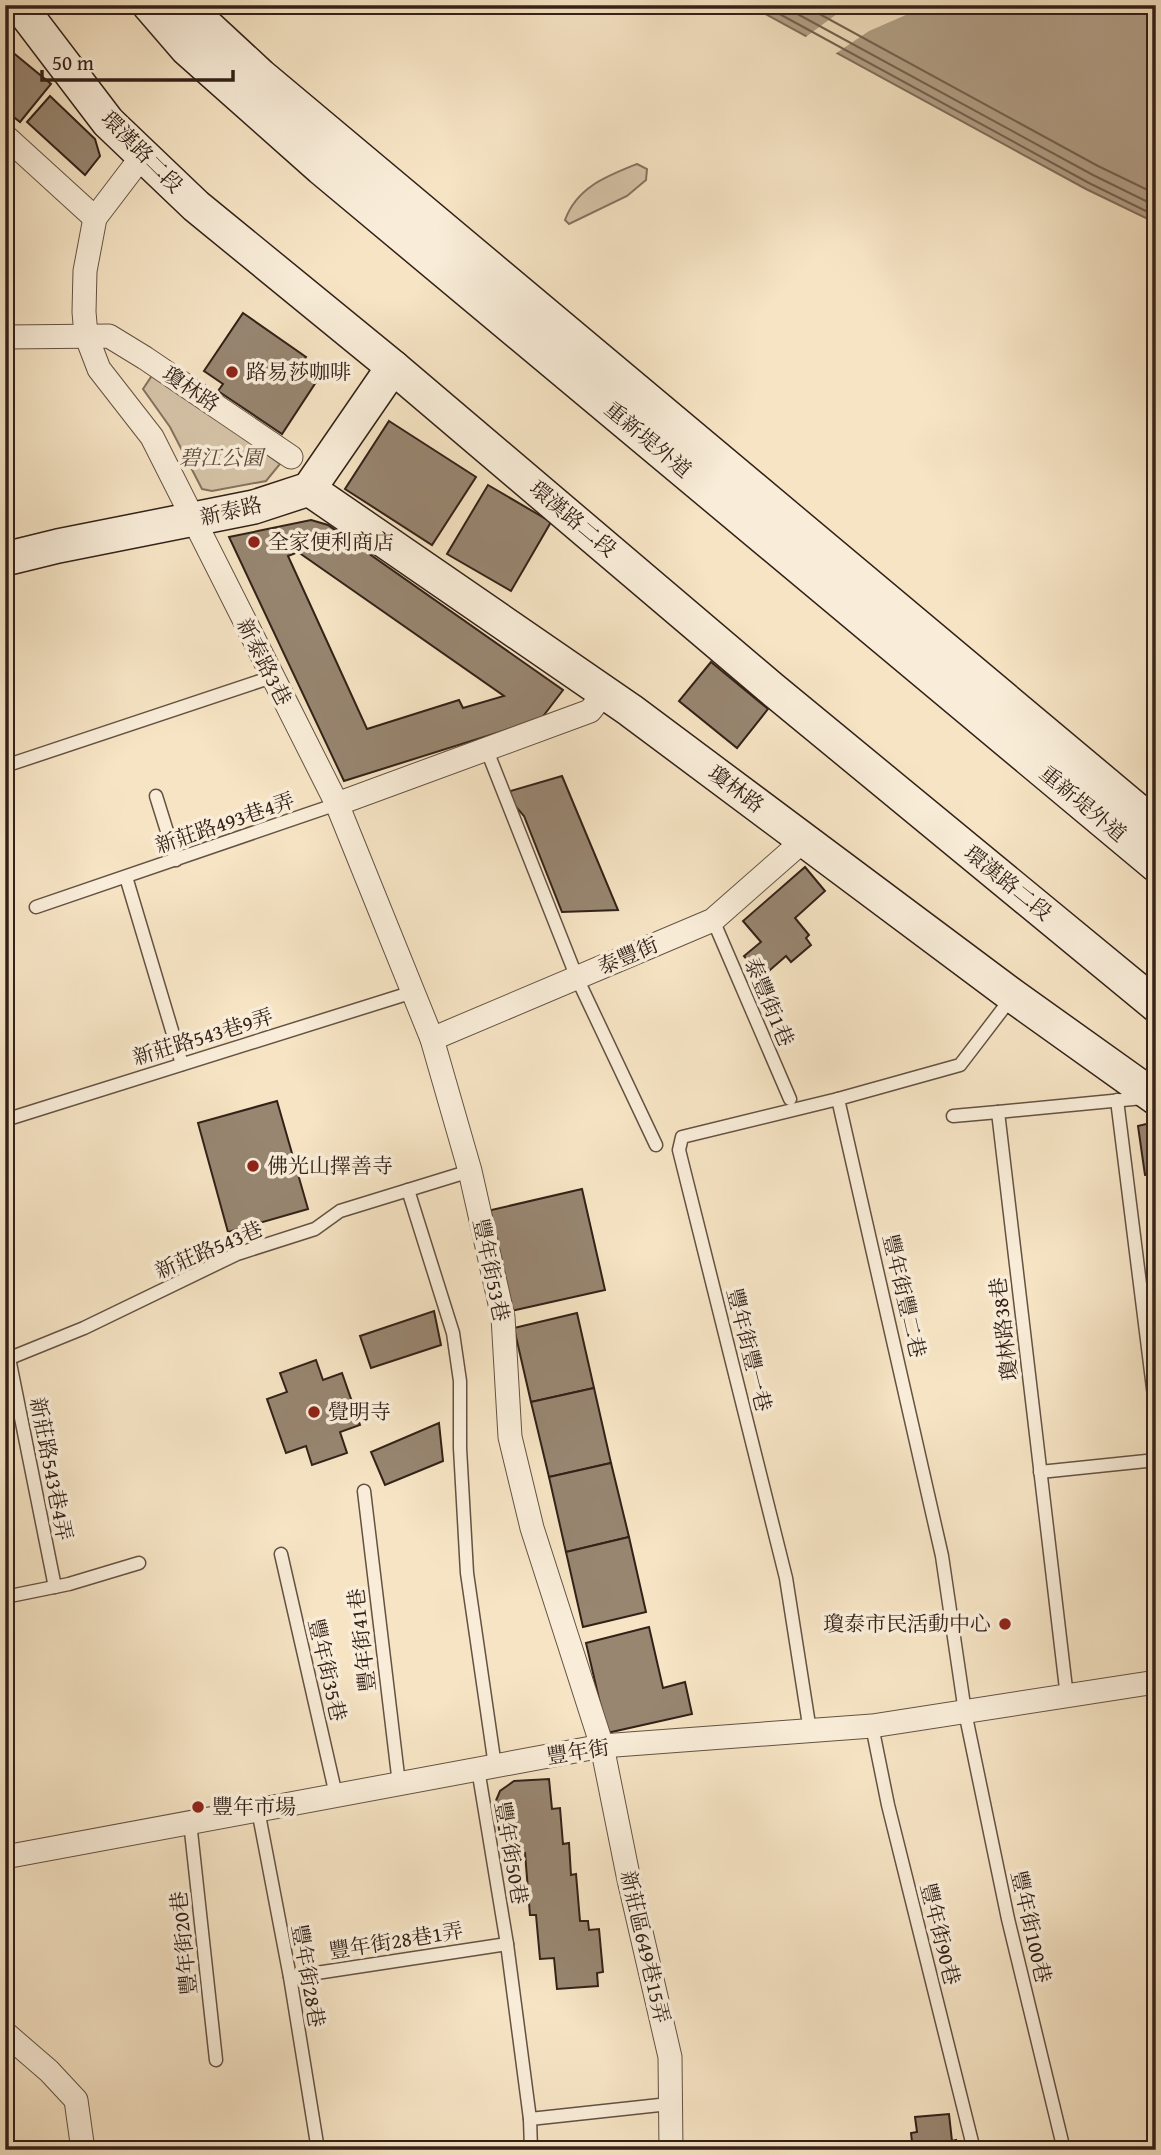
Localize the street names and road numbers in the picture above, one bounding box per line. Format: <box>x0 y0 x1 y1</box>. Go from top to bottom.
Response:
street label: 環漢路二段 <box>94 104 190 200</box>
street label: 瓊林路 <box>156 358 226 419</box>
street label: 重新堤外道 <box>598 394 699 485</box>
street label: 環漢路二段 <box>523 473 624 564</box>
street label: 新泰路 <box>197 488 265 533</box>
street label: 新泰路3巷 <box>229 613 300 711</box>
street label: 瓊林路 <box>702 757 771 820</box>
street label: 重新堤外道 <box>1033 758 1134 849</box>
street label: 新莊路493巷4弄 <box>151 784 299 861</box>
street label: 環漢路二段 <box>958 838 1059 928</box>
street label: 泰豐街 <box>593 929 663 982</box>
street label: 泰豐街1巷 <box>737 952 802 1051</box>
street label: 新莊路543巷9弄 <box>129 1000 277 1073</box>
street label: 新莊路543巷 <box>150 1213 267 1286</box>
street label: 豐年街53巷 <box>465 1216 517 1324</box>
street label: 豐年街豐二巷 <box>875 1231 934 1361</box>
street label: 瓊林路38巷 <box>982 1275 1025 1383</box>
street label: 豐年街豐一巷 <box>719 1285 780 1415</box>
street label: 新莊路543巷4弄 <box>22 1395 81 1543</box>
street label: 豐年街41巷 <box>340 1586 383 1694</box>
street label: 豐年街35巷 <box>301 1616 354 1724</box>
street label: 豐年街 <box>544 1731 611 1772</box>
street label: 豐年街50巷 <box>487 1799 536 1907</box>
street label: 新莊區649巷15弄 <box>613 1868 678 2026</box>
street label: 豐年街100巷 <box>1004 1868 1059 1986</box>
street label: 豐年街90巷 <box>913 1880 968 1988</box>
street label: 豐年街20巷 <box>163 1890 204 1997</box>
street label: 豐年街28巷1弄 <box>327 1915 465 1966</box>
street label: 豐年街28巷 <box>284 1922 333 2030</box>

